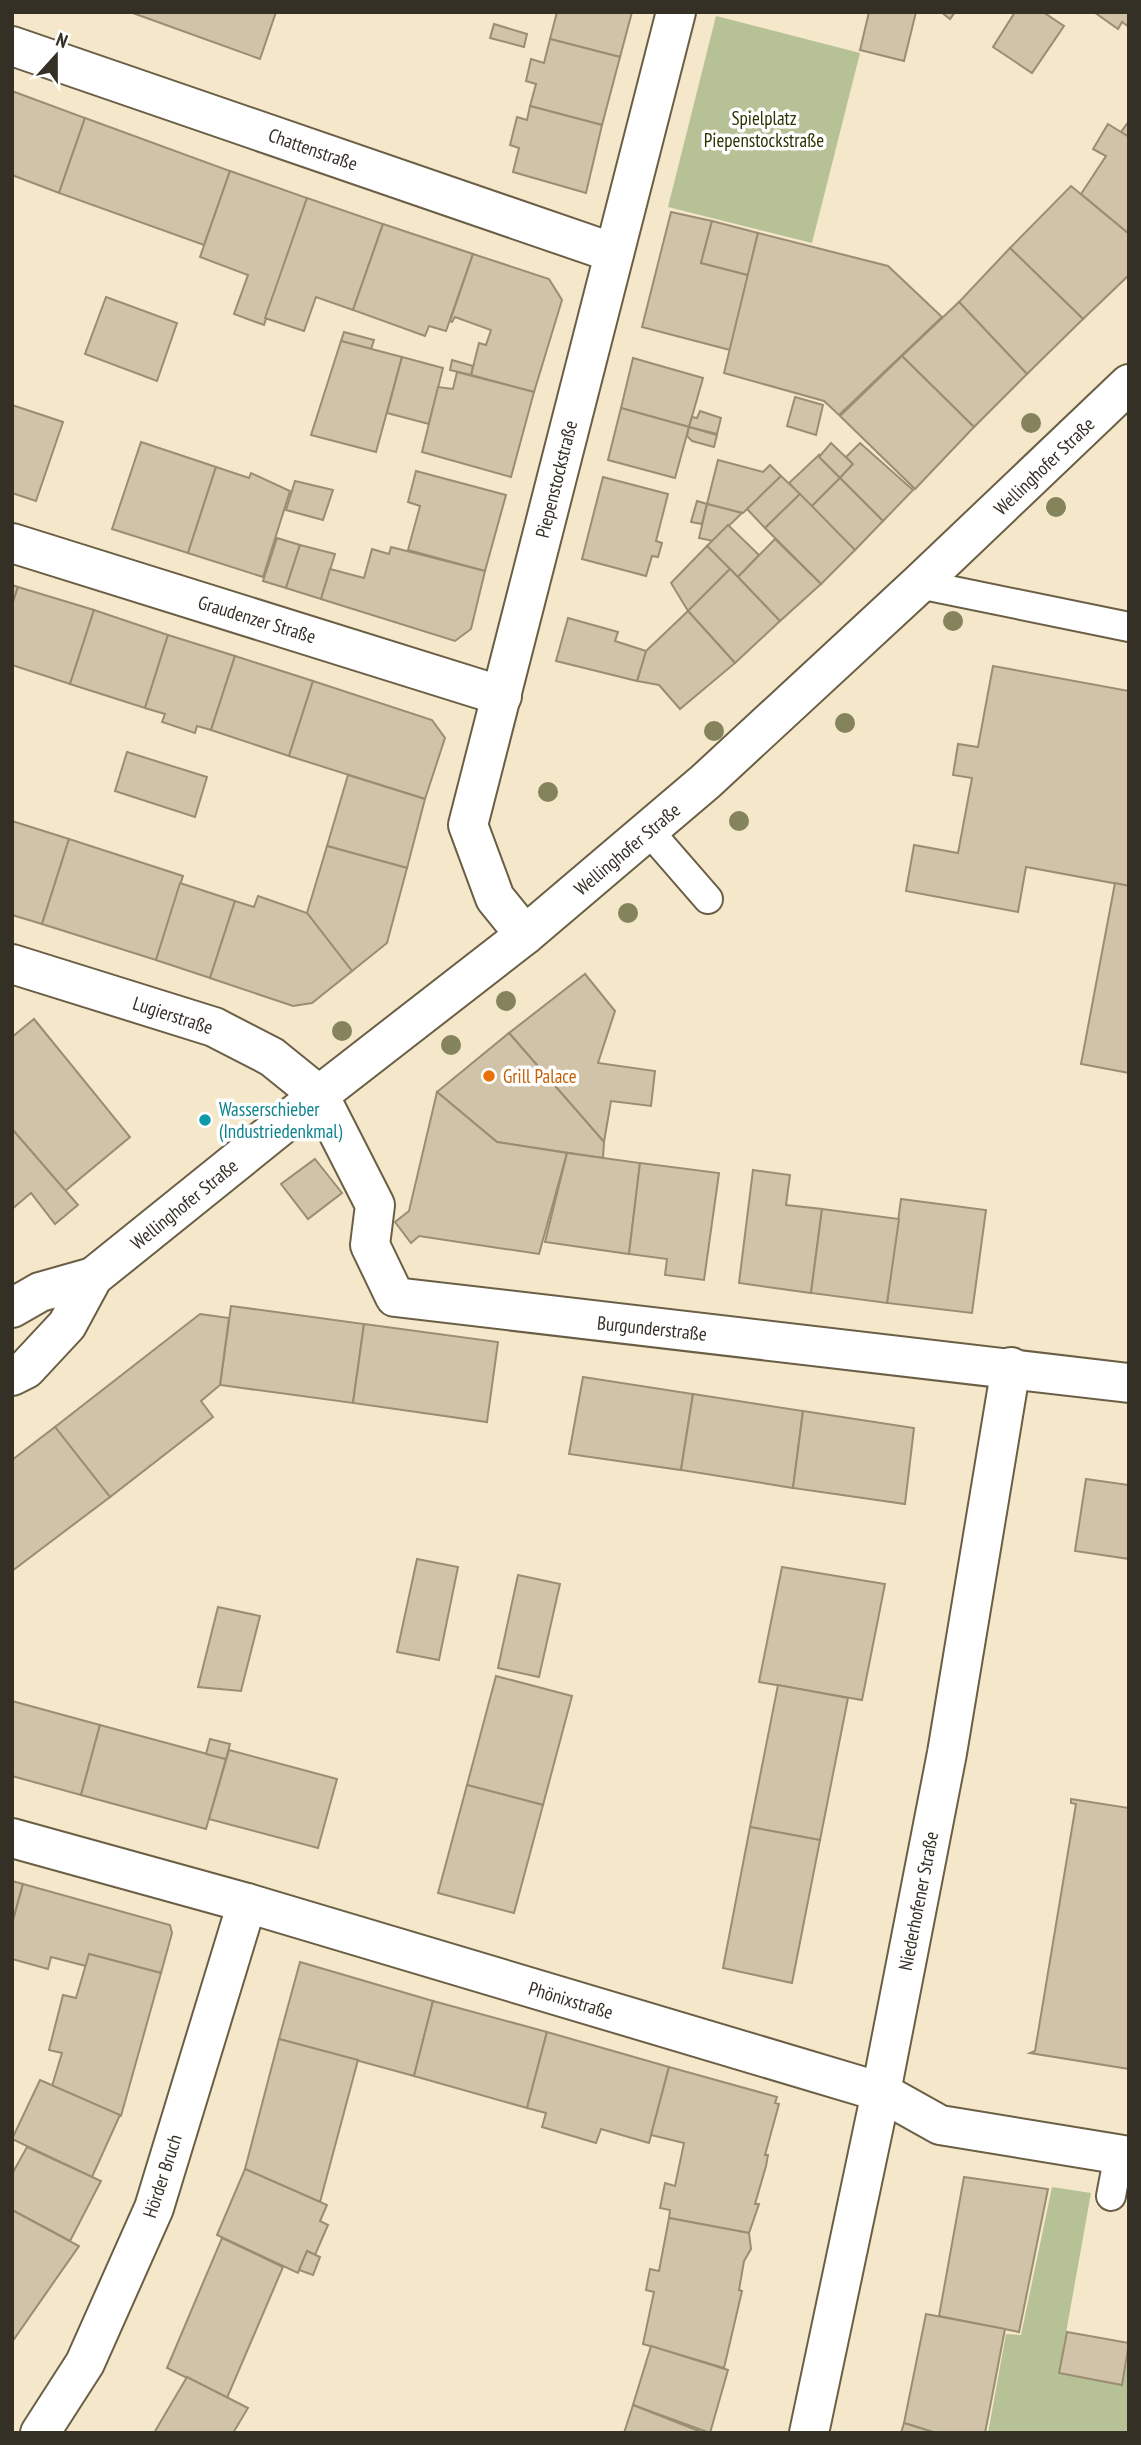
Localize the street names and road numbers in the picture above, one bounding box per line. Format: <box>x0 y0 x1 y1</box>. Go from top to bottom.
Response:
street label: Chattenstraße <box>265 123 361 175</box>
street label: Wellinghofer Straße <box>989 412 1100 520</box>
street label: Piepenstockstraße <box>530 418 582 540</box>
street label: Graudenzer Straße <box>195 590 319 648</box>
street label: Wellinghofer Straße <box>569 798 685 900</box>
street label: Lugierstraße <box>130 991 216 1039</box>
street label: Wellinghofer Straße <box>126 1153 243 1255</box>
street label: Burgunderstraße <box>596 1310 708 1346</box>
street label: Niederhofener Straße <box>893 1829 943 1973</box>
street label: Phönixstraße <box>526 1976 616 2024</box>
street label: Hörder Bruch <box>137 2131 187 2221</box>

